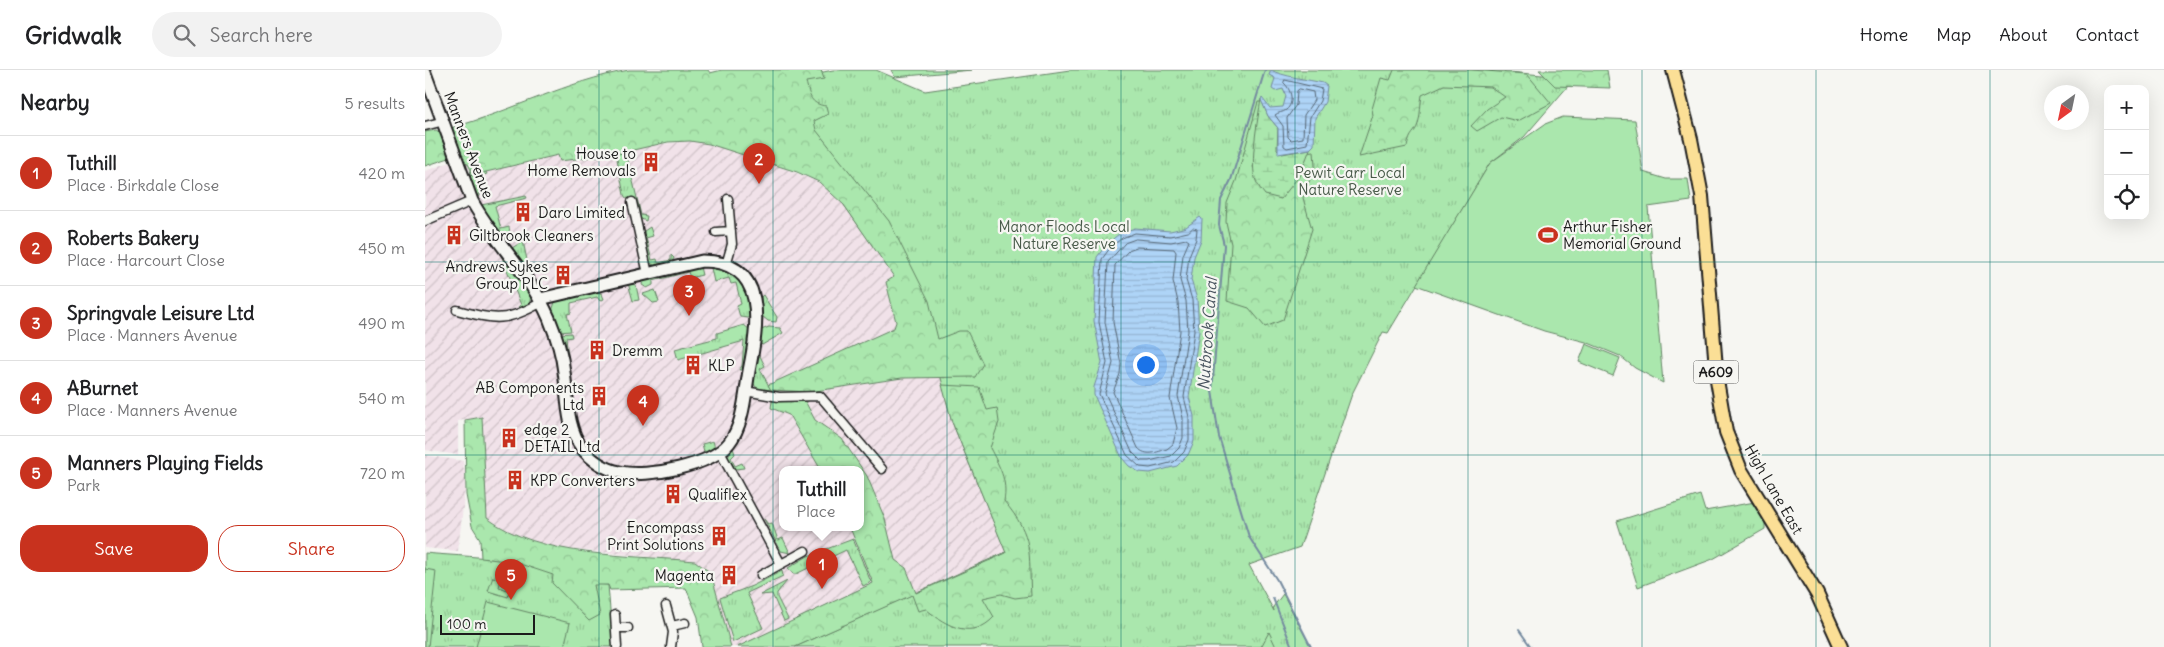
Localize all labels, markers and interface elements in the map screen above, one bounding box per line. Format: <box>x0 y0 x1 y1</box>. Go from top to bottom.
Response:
search box <box>152 12 502 57</box>
text: Gridwalk <box>25 20 122 50</box>
icon: search <box>170 21 198 49</box>
text: Search here <box>210 23 313 47</box>
text: Home <box>1860 23 1908 46</box>
text: Map <box>1936 23 1971 46</box>
text: About <box>1999 23 2047 46</box>
text: Contact <box>2075 23 2139 46</box>
north arrow <box>2044 85 2089 130</box>
map controls <box>2104 85 2149 220</box>
button: + <box>2104 85 2149 130</box>
text: Nearby <box>20 89 90 116</box>
street label: Manners Avenue <box>440 89 498 201</box>
text: 5 results <box>344 93 405 113</box>
button: − <box>2104 130 2149 175</box>
pin: 2 <box>743 143 775 184</box>
place label: House to Home Removals <box>527 144 636 180</box>
text: Tuthill <box>67 151 117 175</box>
building icon: House to Home Removals <box>640 151 662 173</box>
text: 1 <box>33 163 39 183</box>
text: 420 m <box>359 163 405 183</box>
park label: Pewit Carr Local Nature Reserve <box>1295 163 1405 199</box>
text: Place · Birkdale Close <box>67 175 219 195</box>
button: locate <box>2104 175 2149 220</box>
building icon: Daro Limited <box>512 201 534 223</box>
place label: Daro Limited <box>538 203 625 222</box>
park label: Manor Floods Local Nature Reserve <box>998 217 1130 253</box>
place label: Arthur Fisher Memorial Ground <box>1563 217 1681 253</box>
building icon: Giltbrook Cleaners <box>443 224 465 246</box>
sports icon: Arthur Fisher Memorial Ground <box>1537 224 1559 246</box>
text: Roberts Bakery <box>67 226 199 250</box>
place label: Giltbrook Cleaners <box>469 226 594 245</box>
text: 2 <box>32 238 40 258</box>
text: 450 m <box>358 238 405 258</box>
text: Place · Harcourt Close <box>67 250 225 270</box>
place label: Andrews Sykes Group PLC <box>446 257 548 293</box>
building icon: Andrews Sykes Group PLC <box>552 264 574 286</box>
pin: 3 <box>673 275 705 316</box>
water label: Nutbrook Canal <box>1193 275 1221 391</box>
text: Springvale Leisure Ltd <box>67 301 254 325</box>
text: 3 <box>31 313 41 333</box>
text: 490 m <box>358 313 405 333</box>
text: Place · Manners Avenue <box>67 325 237 345</box>
building icon: Dremm <box>586 339 608 361</box>
place label: Dremm <box>612 341 663 360</box>
your location <box>1133 352 1159 378</box>
building icon: KLP <box>682 354 704 376</box>
place label: KLP <box>708 356 734 375</box>
road number: A609 <box>1693 360 1739 384</box>
text: ABurnet <box>67 376 138 400</box>
place label: AB Components Ltd <box>475 378 584 414</box>
building icon: AB Components Ltd <box>588 385 610 407</box>
pin: 4 <box>627 385 659 426</box>
text: 4 <box>31 388 41 408</box>
text: 540 m <box>358 388 405 408</box>
text: Place · Manners Avenue <box>67 400 237 420</box>
place label: edge 2 DETAIL Ltd <box>524 420 600 456</box>
building icon: edge 2 DETAIL Ltd <box>498 427 520 449</box>
street label: High Lane East <box>1741 441 1807 537</box>
text: Manners Playing Fields <box>67 451 263 475</box>
text: 5 <box>31 463 41 483</box>
text: 720 m <box>360 463 405 483</box>
popup <box>779 466 864 531</box>
building icon: KPP Converters <box>504 469 526 491</box>
place label: KPP Converters <box>530 471 635 490</box>
text: Park <box>67 475 100 495</box>
text: Tuthill <box>797 477 846 501</box>
building icon: Qualiflex <box>662 483 684 505</box>
place label: Qualiflex <box>688 485 748 504</box>
text: Place <box>797 501 835 521</box>
place label: Encompass Print Solutions <box>607 518 704 554</box>
button: Save <box>20 525 208 572</box>
button: Share <box>218 525 405 572</box>
building icon: Encompass Print Solutions <box>708 525 730 547</box>
pin: 1 <box>806 548 838 589</box>
pin: 5 <box>495 559 527 600</box>
building icon: Magenta <box>718 564 740 586</box>
place label: Magenta <box>655 566 714 585</box>
scale bar <box>440 612 535 635</box>
text: 100 m <box>447 615 487 633</box>

